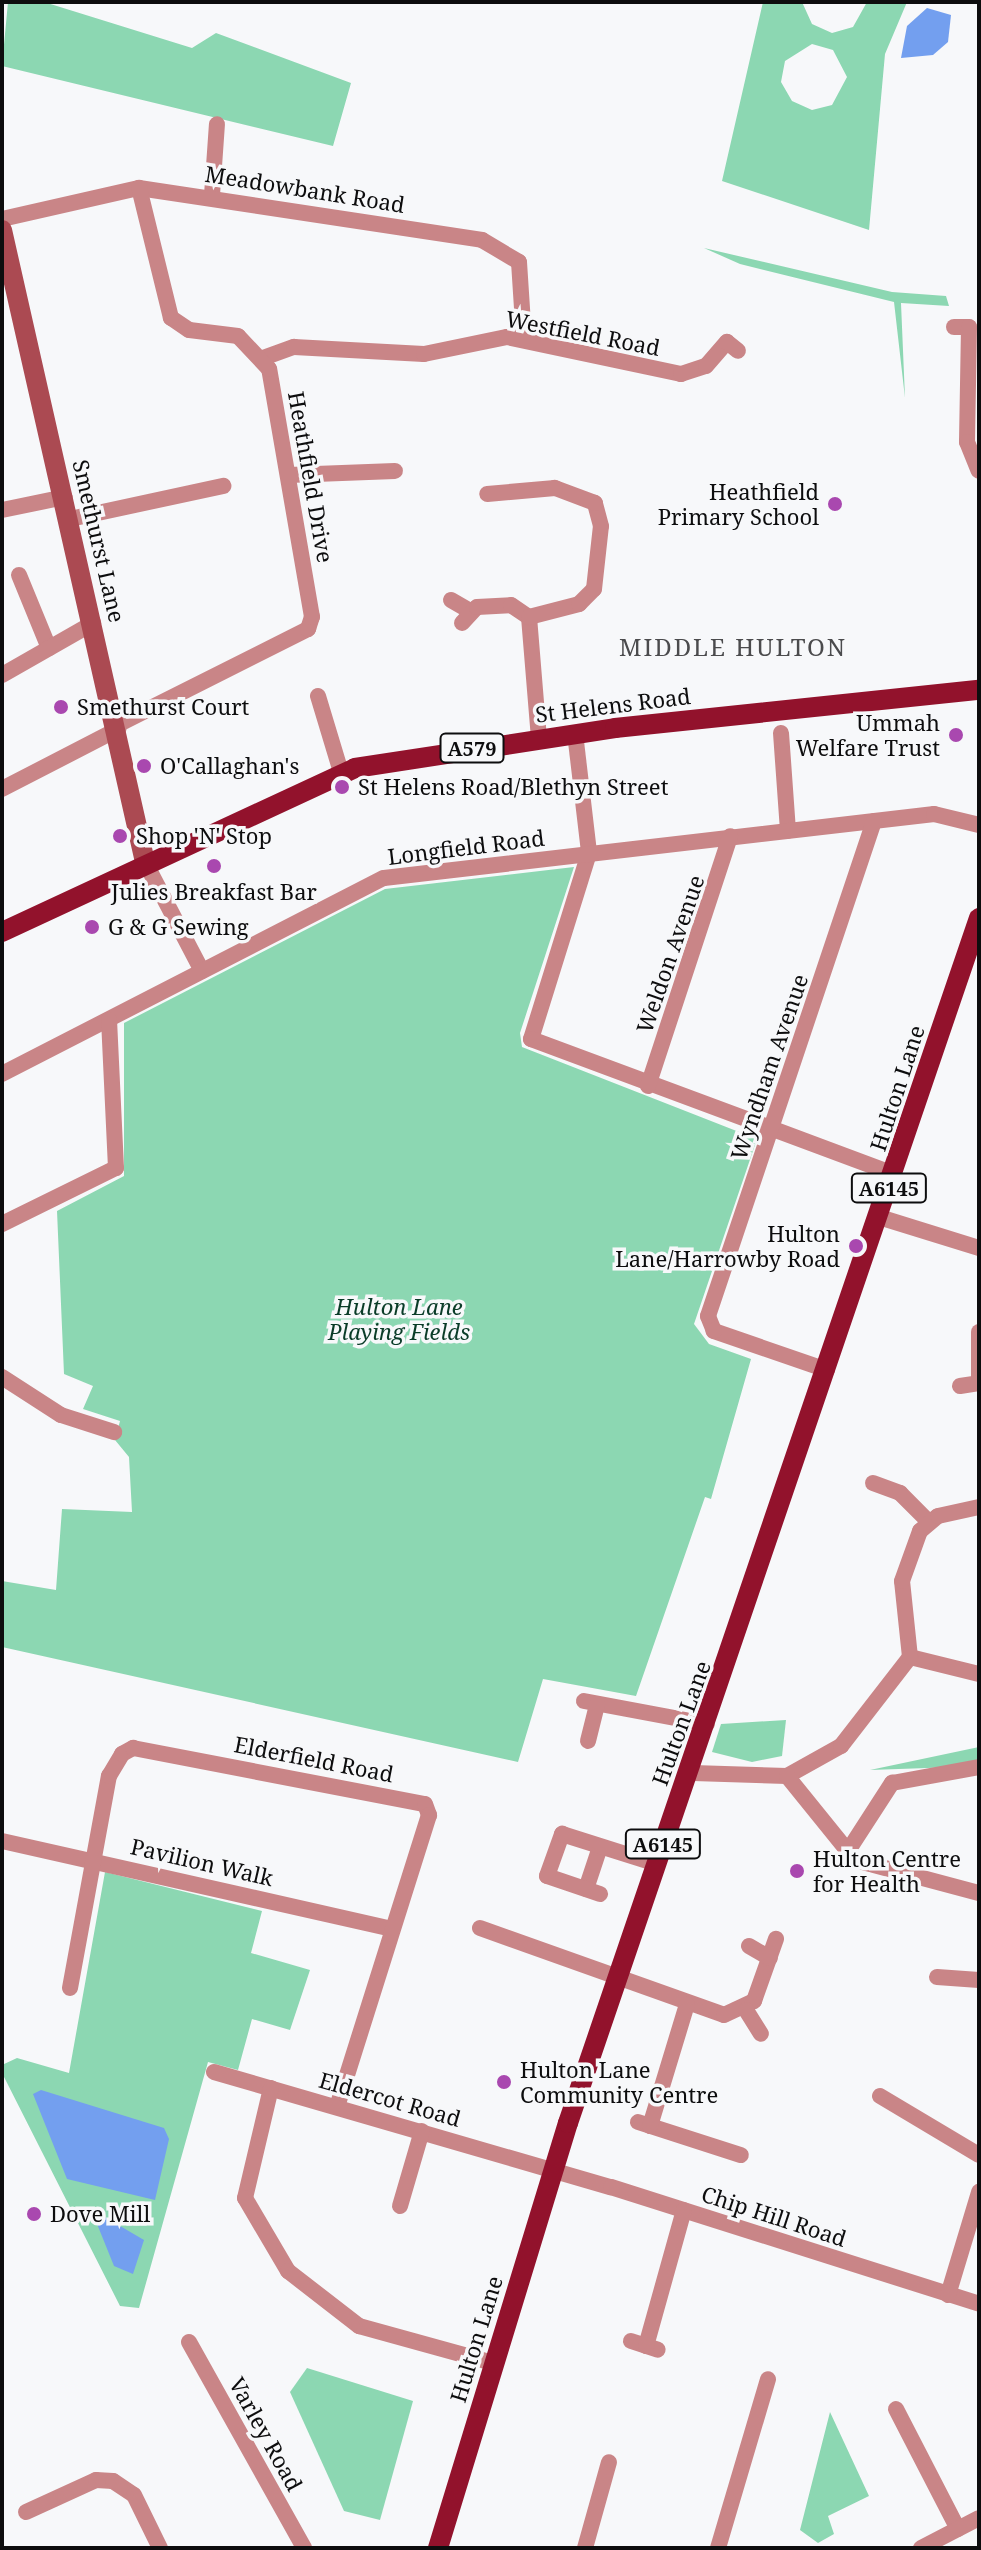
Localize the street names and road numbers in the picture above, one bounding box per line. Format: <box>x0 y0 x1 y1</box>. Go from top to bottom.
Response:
street label: Meadowbank Road <box>203 160 407 218</box>
street label: Westfield Road <box>504 305 662 361</box>
street label: Heathfield Drive <box>283 389 339 565</box>
street label: Smethurst Lane <box>67 457 131 625</box>
street label: St Helens Road <box>534 682 692 728</box>
road number: A579 <box>438 732 506 764</box>
street label: Longfield Road <box>386 824 546 870</box>
street label: Weldon Avenue <box>631 872 709 1036</box>
street label: Wyndham Avenue <box>725 971 813 1163</box>
street label: Hulton Lane <box>864 1022 930 1154</box>
road number: A6145 <box>849 1172 929 1204</box>
street label: Hulton Lane <box>646 1657 716 1789</box>
street label: Elderfield Road <box>232 1731 396 1787</box>
road number: A6145 <box>623 1828 703 1860</box>
street label: Pavilion Walk <box>128 1833 276 1891</box>
street label: Eldercot Road <box>316 2066 464 2132</box>
street label: Chip Hill Road <box>698 2180 850 2252</box>
street label: Hulton Lane <box>444 2273 508 2405</box>
street label: Varley Road <box>224 2372 308 2496</box>

